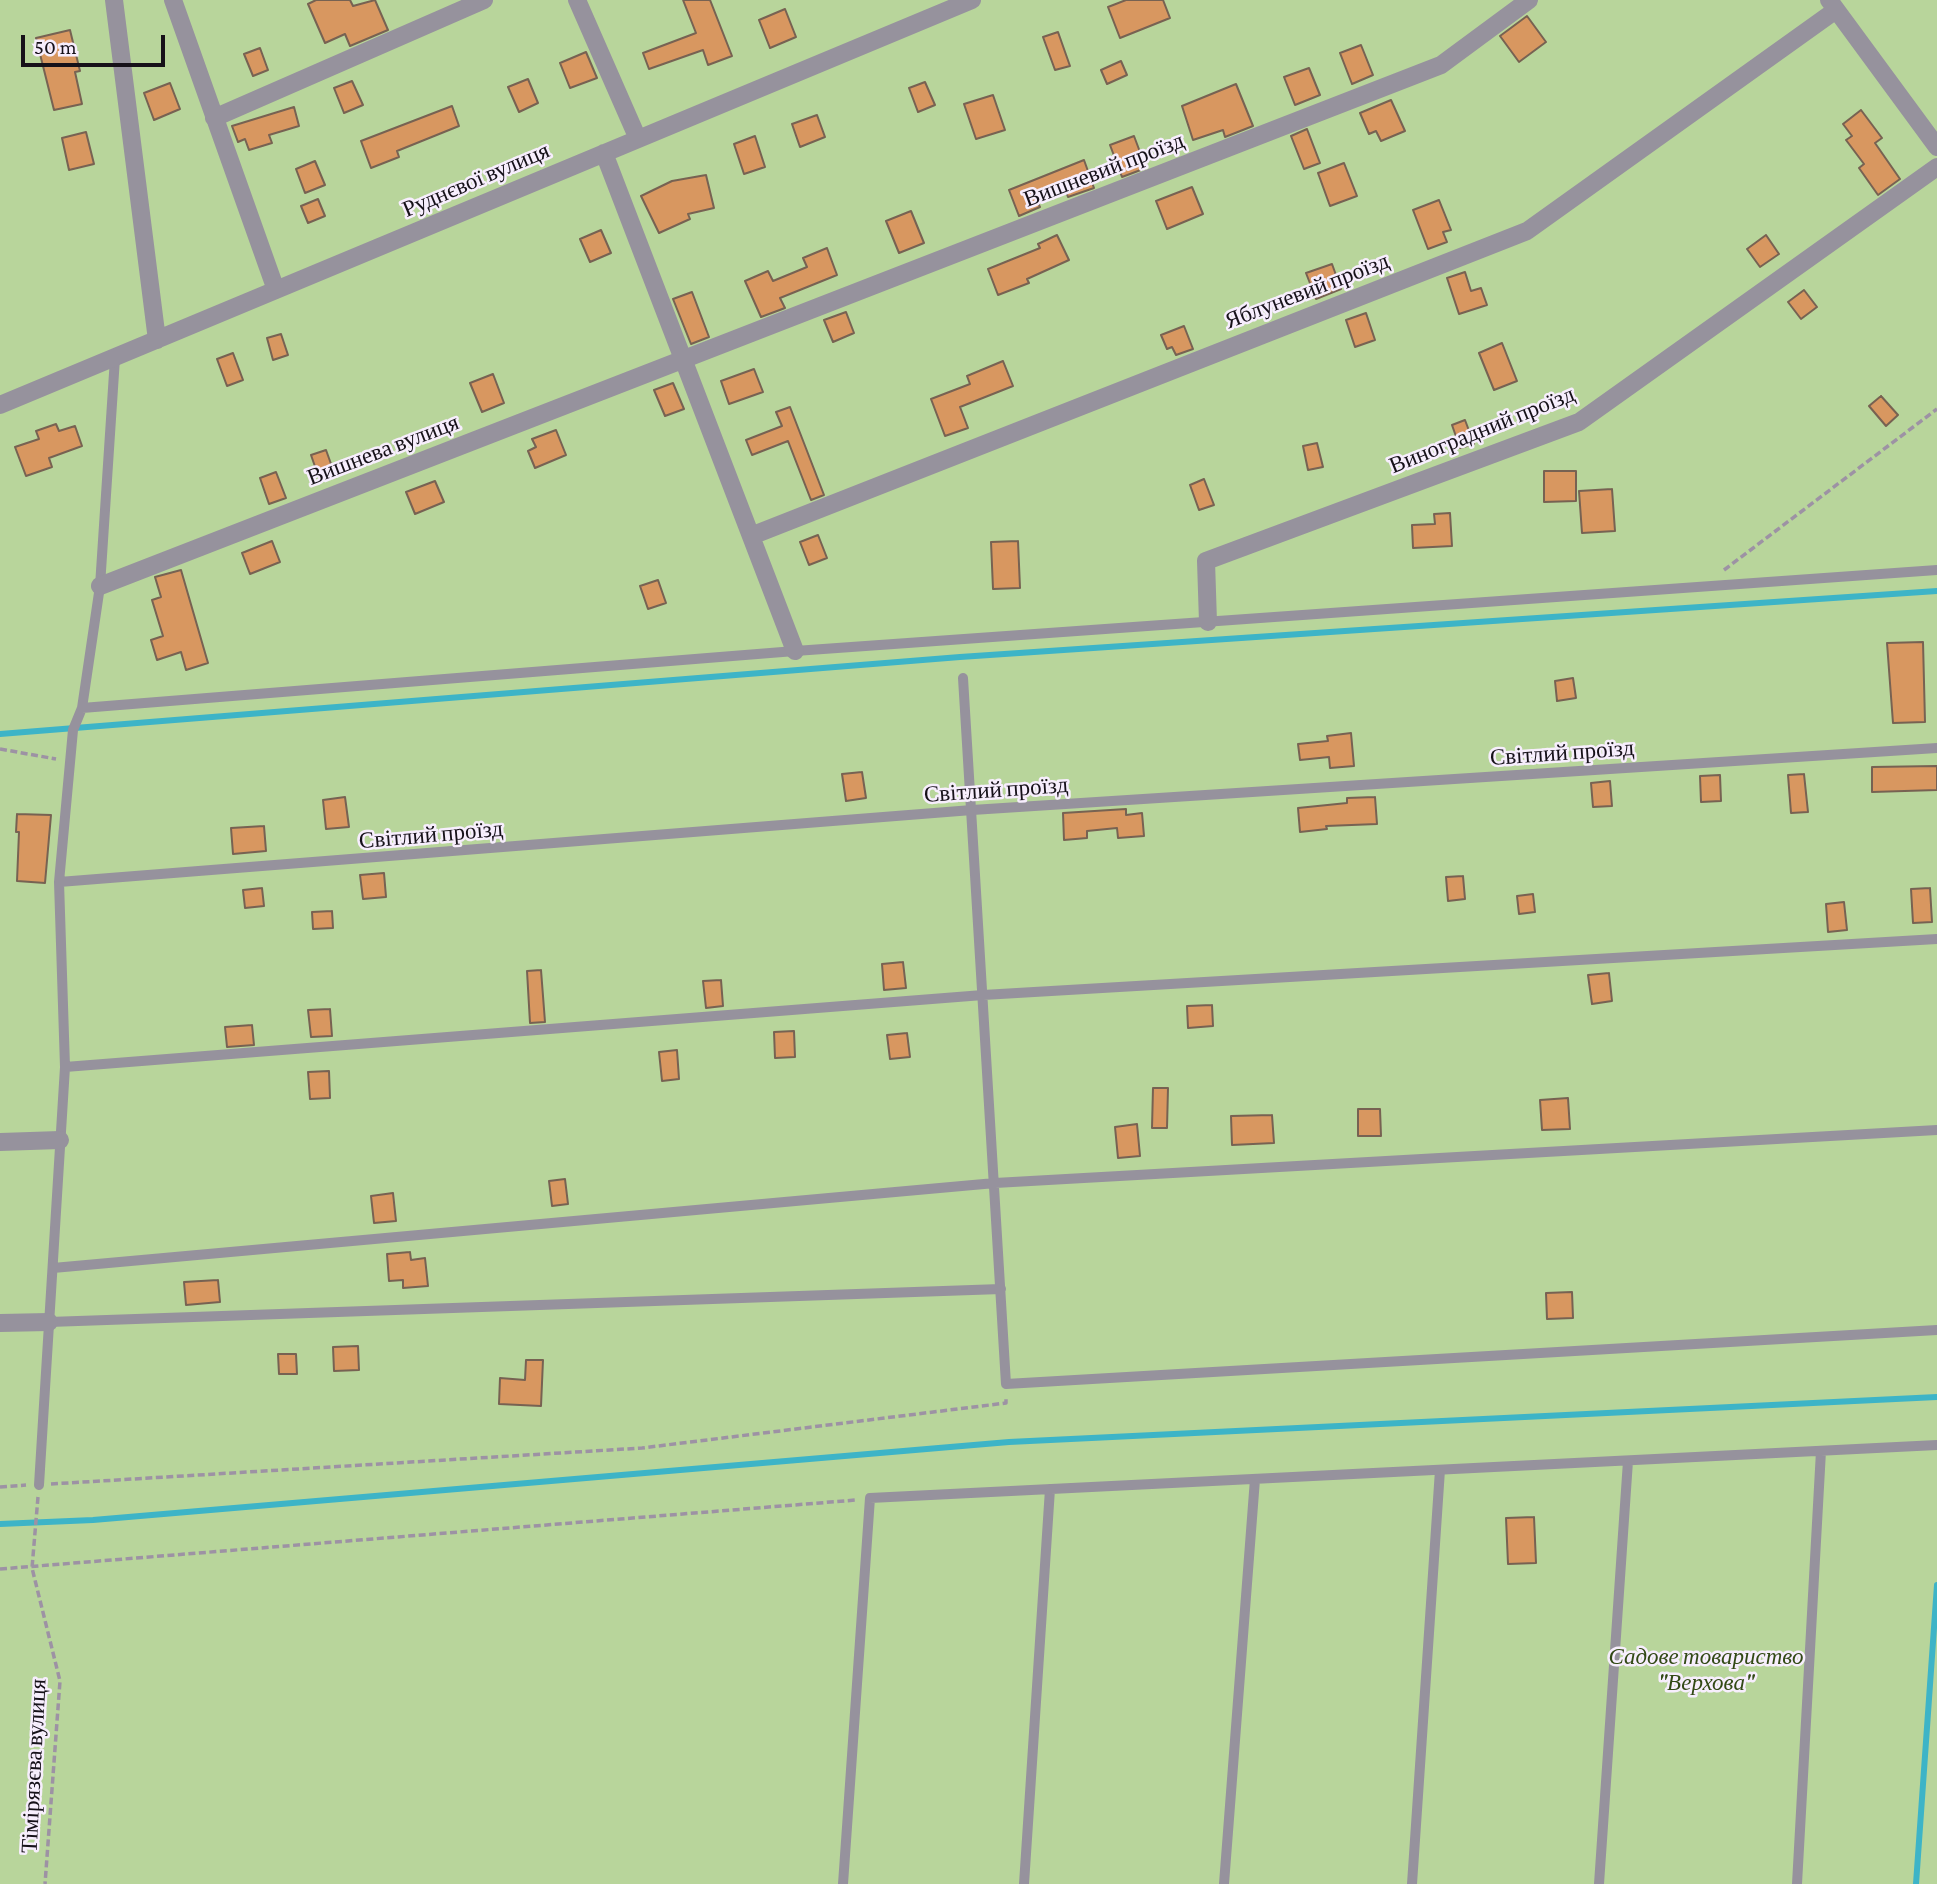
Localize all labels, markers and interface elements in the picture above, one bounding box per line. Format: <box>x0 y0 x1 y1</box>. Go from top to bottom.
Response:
scale bar <box>24 21 168 65</box>
text: 50 m <box>34 35 77 59</box>
street label: Вишневий проїзд <box>1020 127 1188 213</box>
street label: Руднєвої вулиця <box>398 137 554 223</box>
street label: Яблуневий проїзд <box>1221 247 1393 335</box>
street label: Виноградний проїзд <box>1385 380 1579 480</box>
street label: Вишнева вулиця <box>303 408 463 492</box>
street label: Світлий проїзд <box>1489 734 1635 772</box>
street label: Світлий проїзд <box>923 771 1069 809</box>
street label: Світлий проїзд <box>358 815 504 855</box>
park label: Садове товариство "Верхова" <box>1608 1643 1804 1697</box>
street label: Тімірязєва вулиця <box>16 1678 52 1854</box>

